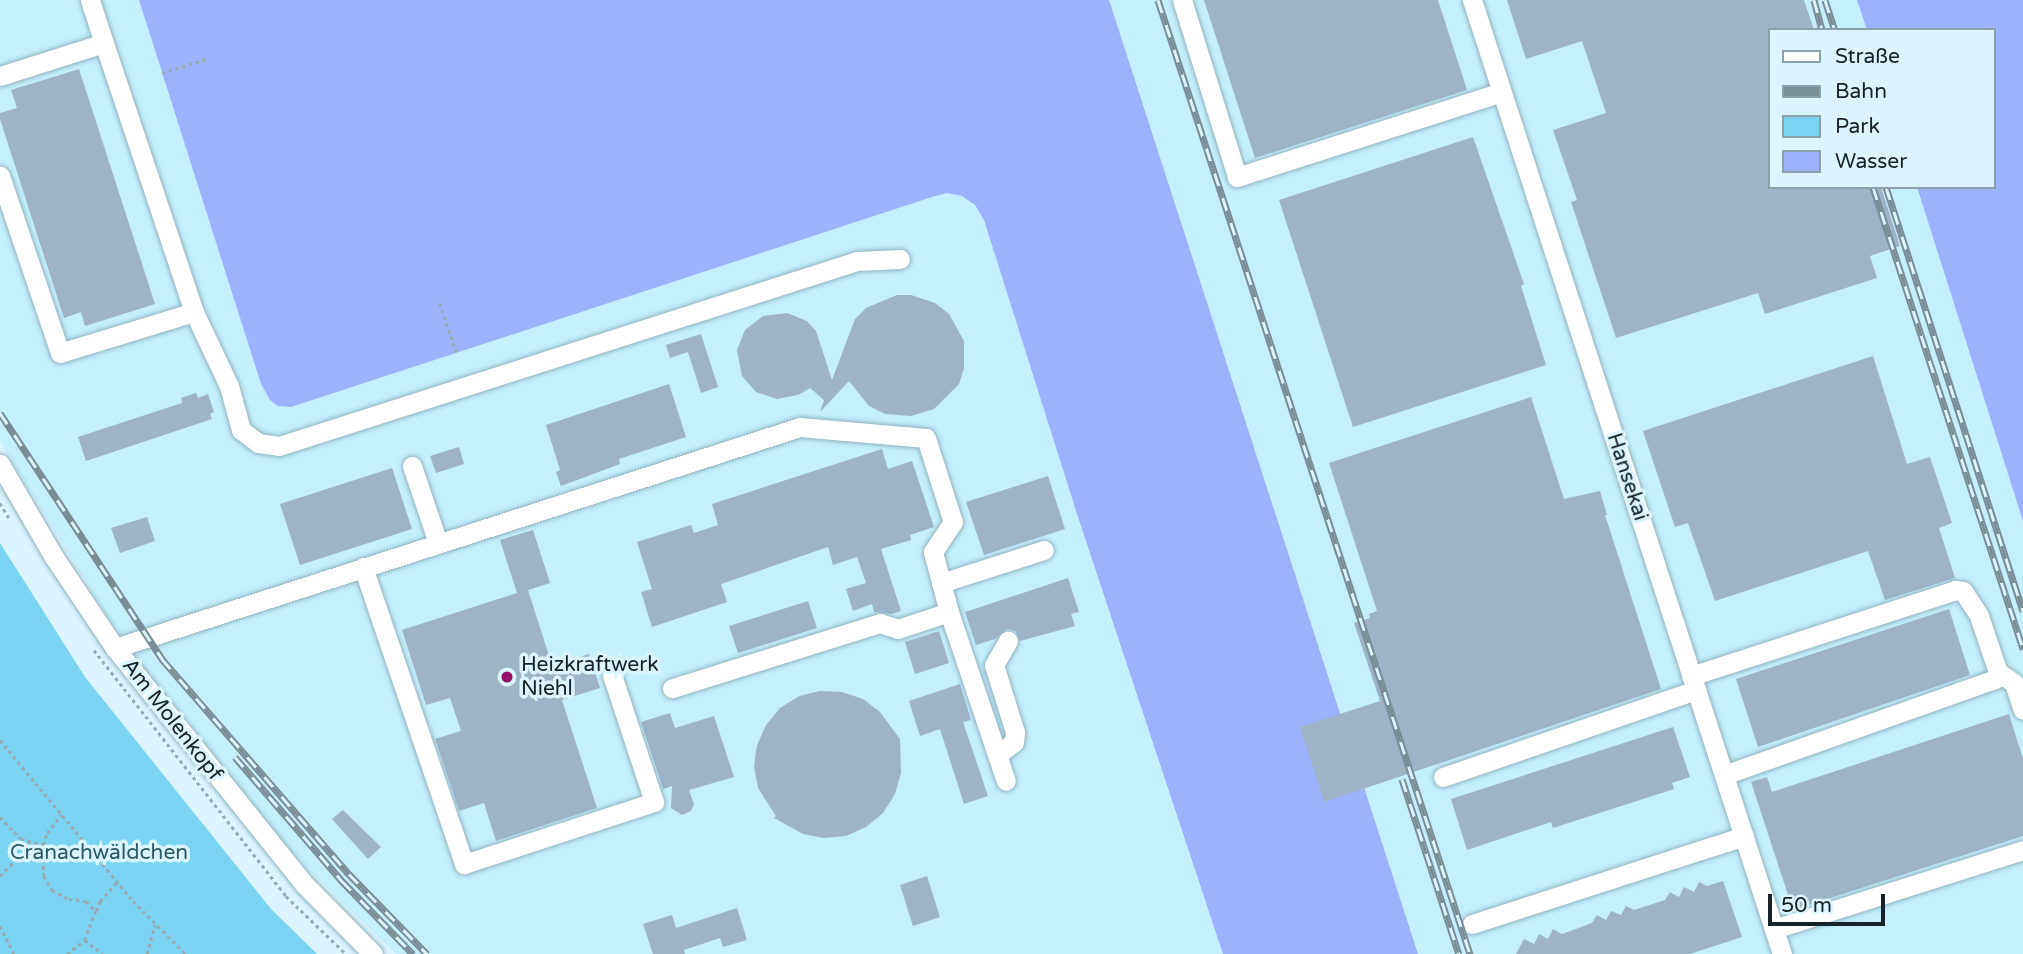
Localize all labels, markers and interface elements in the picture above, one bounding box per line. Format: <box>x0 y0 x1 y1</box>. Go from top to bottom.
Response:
legend <box>1768 28 1995 189</box>
text: Straße <box>1835 44 1900 69</box>
text: Bahn <box>1835 79 1887 104</box>
text: Park <box>1835 114 1880 139</box>
text: Wasser <box>1835 149 1907 174</box>
street label: Hansekai <box>1601 430 1653 524</box>
place label: Heizkraftwerk Niehl <box>521 652 659 702</box>
street label: Am Molenkopf <box>116 654 228 786</box>
marker: Heizkraftwerk Niehl <box>499 669 515 685</box>
park label: Cranachwäldchen <box>10 840 188 866</box>
scale bar <box>1771 880 1888 924</box>
text: 50 m <box>1781 893 1832 918</box>

